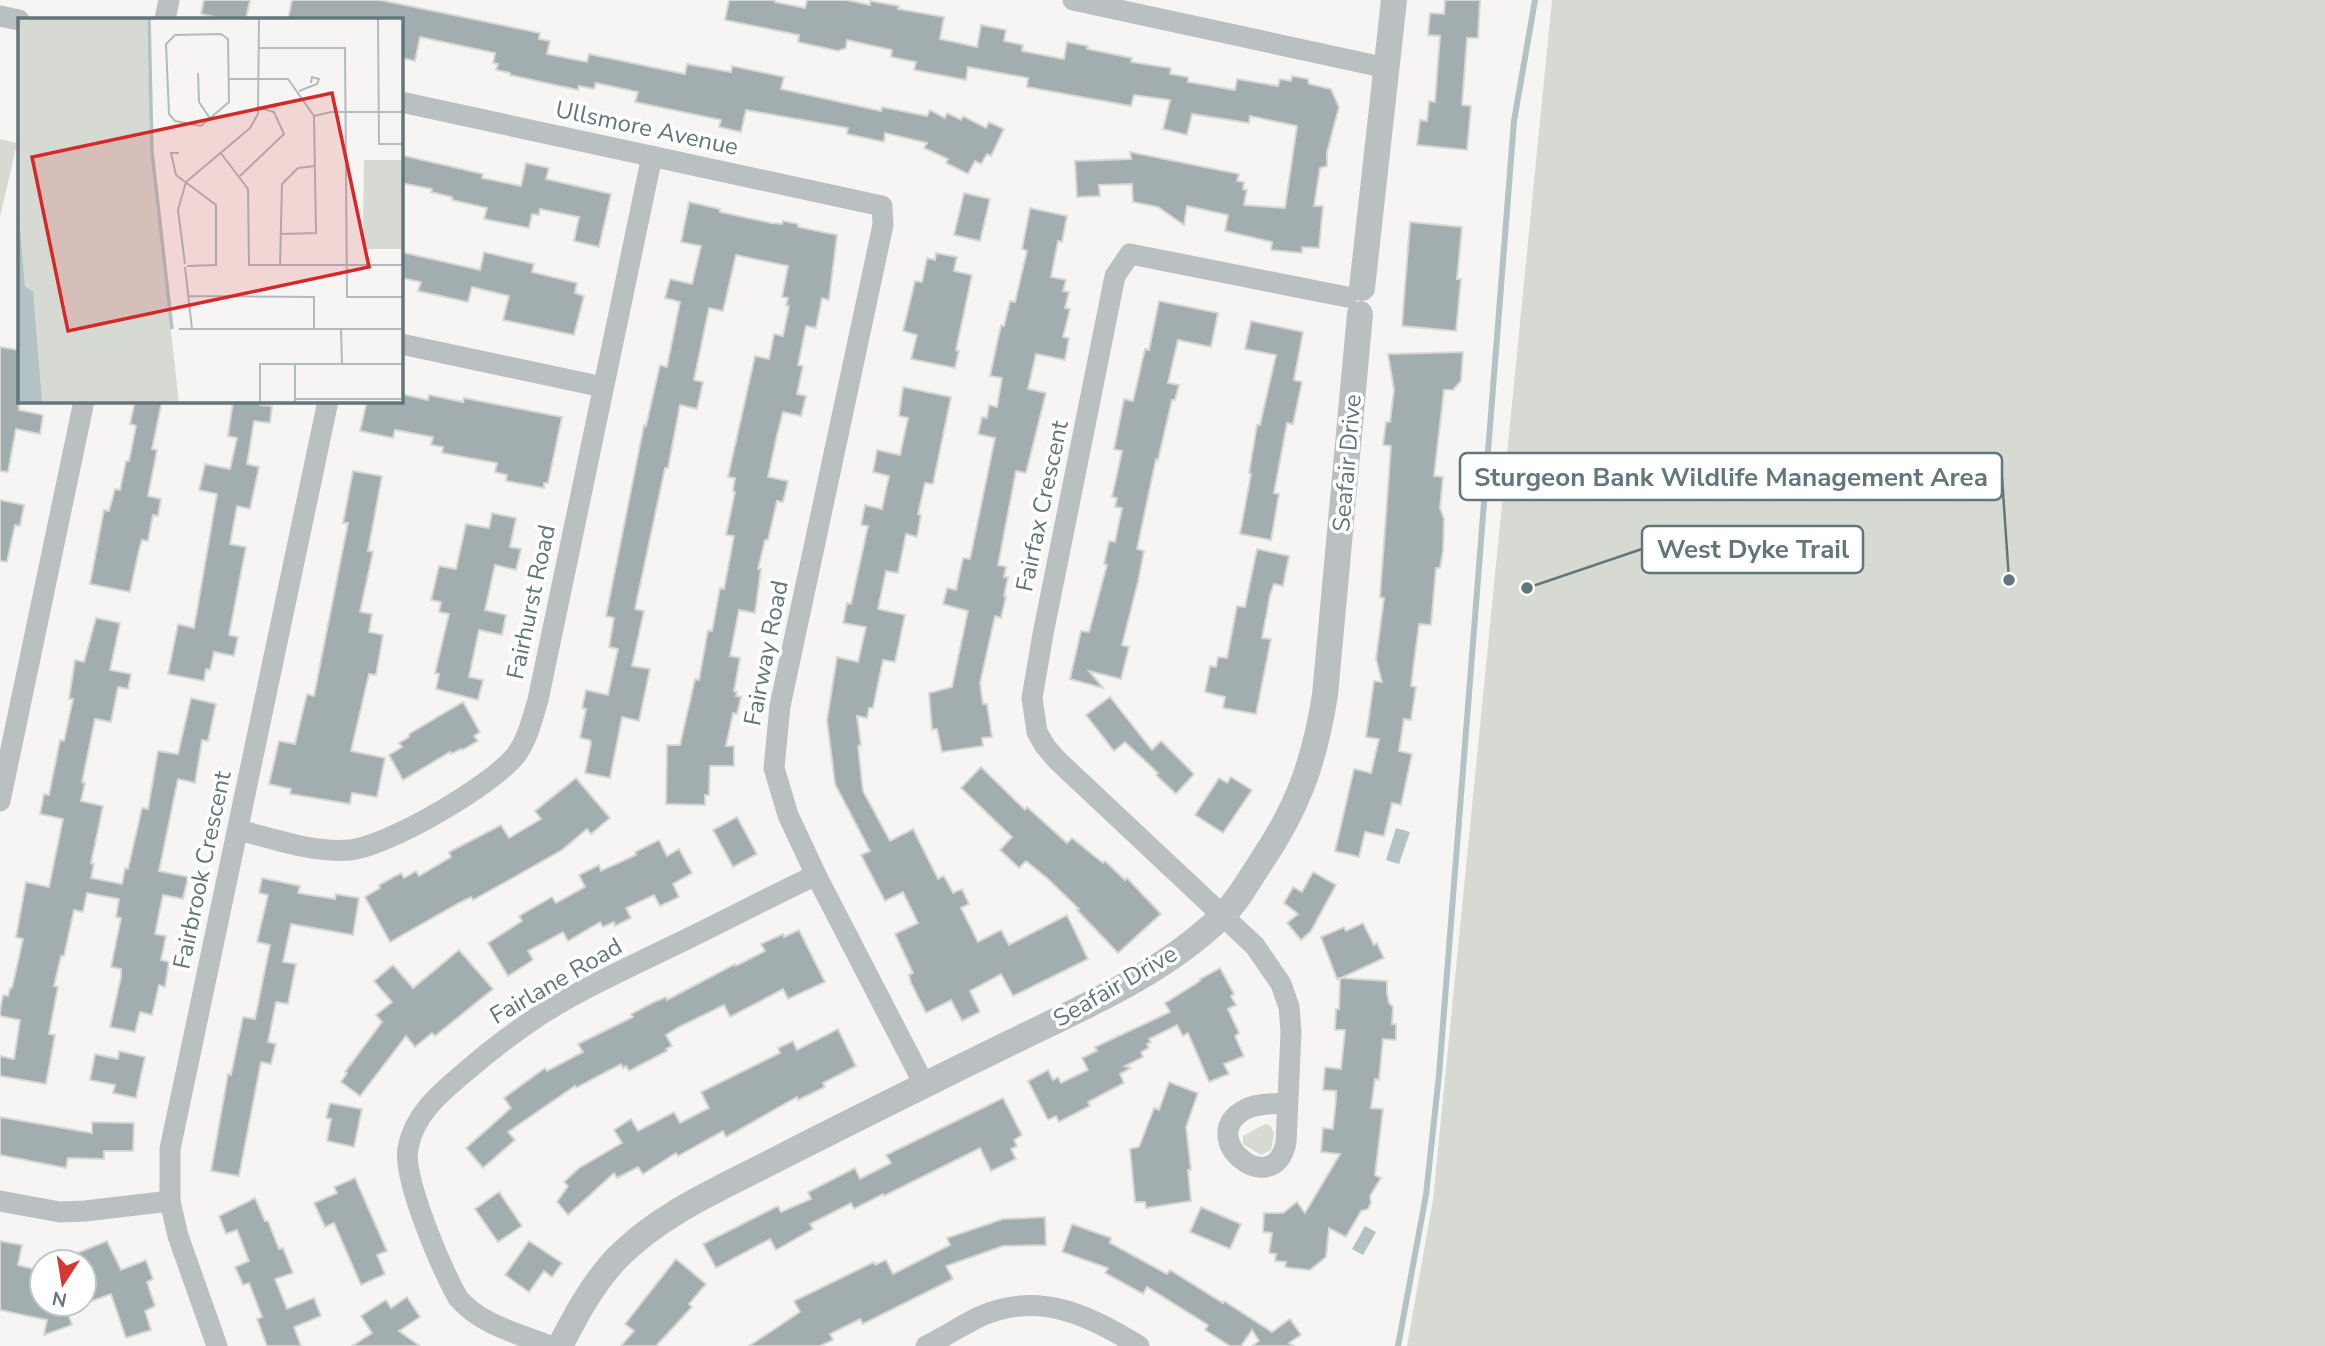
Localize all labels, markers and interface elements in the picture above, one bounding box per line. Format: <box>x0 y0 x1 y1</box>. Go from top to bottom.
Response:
inset map <box>18 18 402 402</box>
street label: Ullsmore Avenue <box>553 93 741 163</box>
street label: Seafair Drive <box>1325 393 1369 533</box>
street label: Fairfax Crescent <box>1008 417 1076 594</box>
callout: Sturgeon Bank Wildlife Management Area <box>1460 453 2002 500</box>
text: Sturgeon Bank Wildlife Management Area <box>1474 460 1988 495</box>
street label: Fairhurst Road <box>499 522 563 682</box>
callout: West Dyke Trail <box>1642 526 1863 573</box>
text: West Dyke Trail <box>1657 532 1850 567</box>
street label: Fairway Road <box>736 578 796 728</box>
street label: Fairbrook Crescent <box>165 768 239 972</box>
street label: Fairlane Road <box>484 930 628 1032</box>
street label: Seafair Drive <box>1047 938 1183 1034</box>
north arrow <box>28 1248 98 1318</box>
text: N <box>50 1284 69 1313</box>

